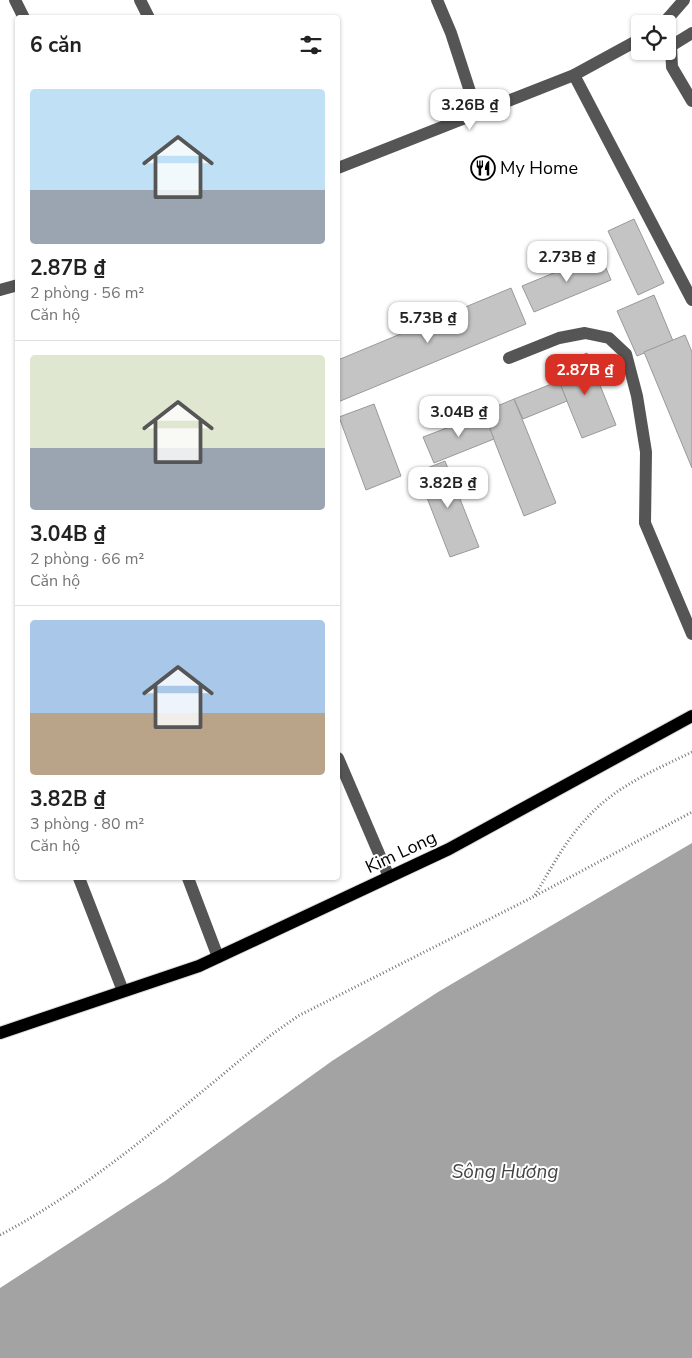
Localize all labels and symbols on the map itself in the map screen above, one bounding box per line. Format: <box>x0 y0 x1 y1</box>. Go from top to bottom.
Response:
pin: 3.26B ₫ <box>424 88 516 131</box>
restaurant icon: My Home <box>470 155 496 181</box>
place label: My Home <box>500 156 578 180</box>
pin: 2.73B ₫ <box>521 240 613 283</box>
pin: 5.73B ₫ <box>382 302 474 344</box>
pin: 2.87B ₫ <box>539 354 631 396</box>
pin: 3.04B ₫ <box>413 396 505 438</box>
pin: 3.82B ₫ <box>402 466 494 509</box>
street label: Kim Long <box>362 825 440 879</box>
water label: Sông Hương <box>452 1159 558 1185</box>

